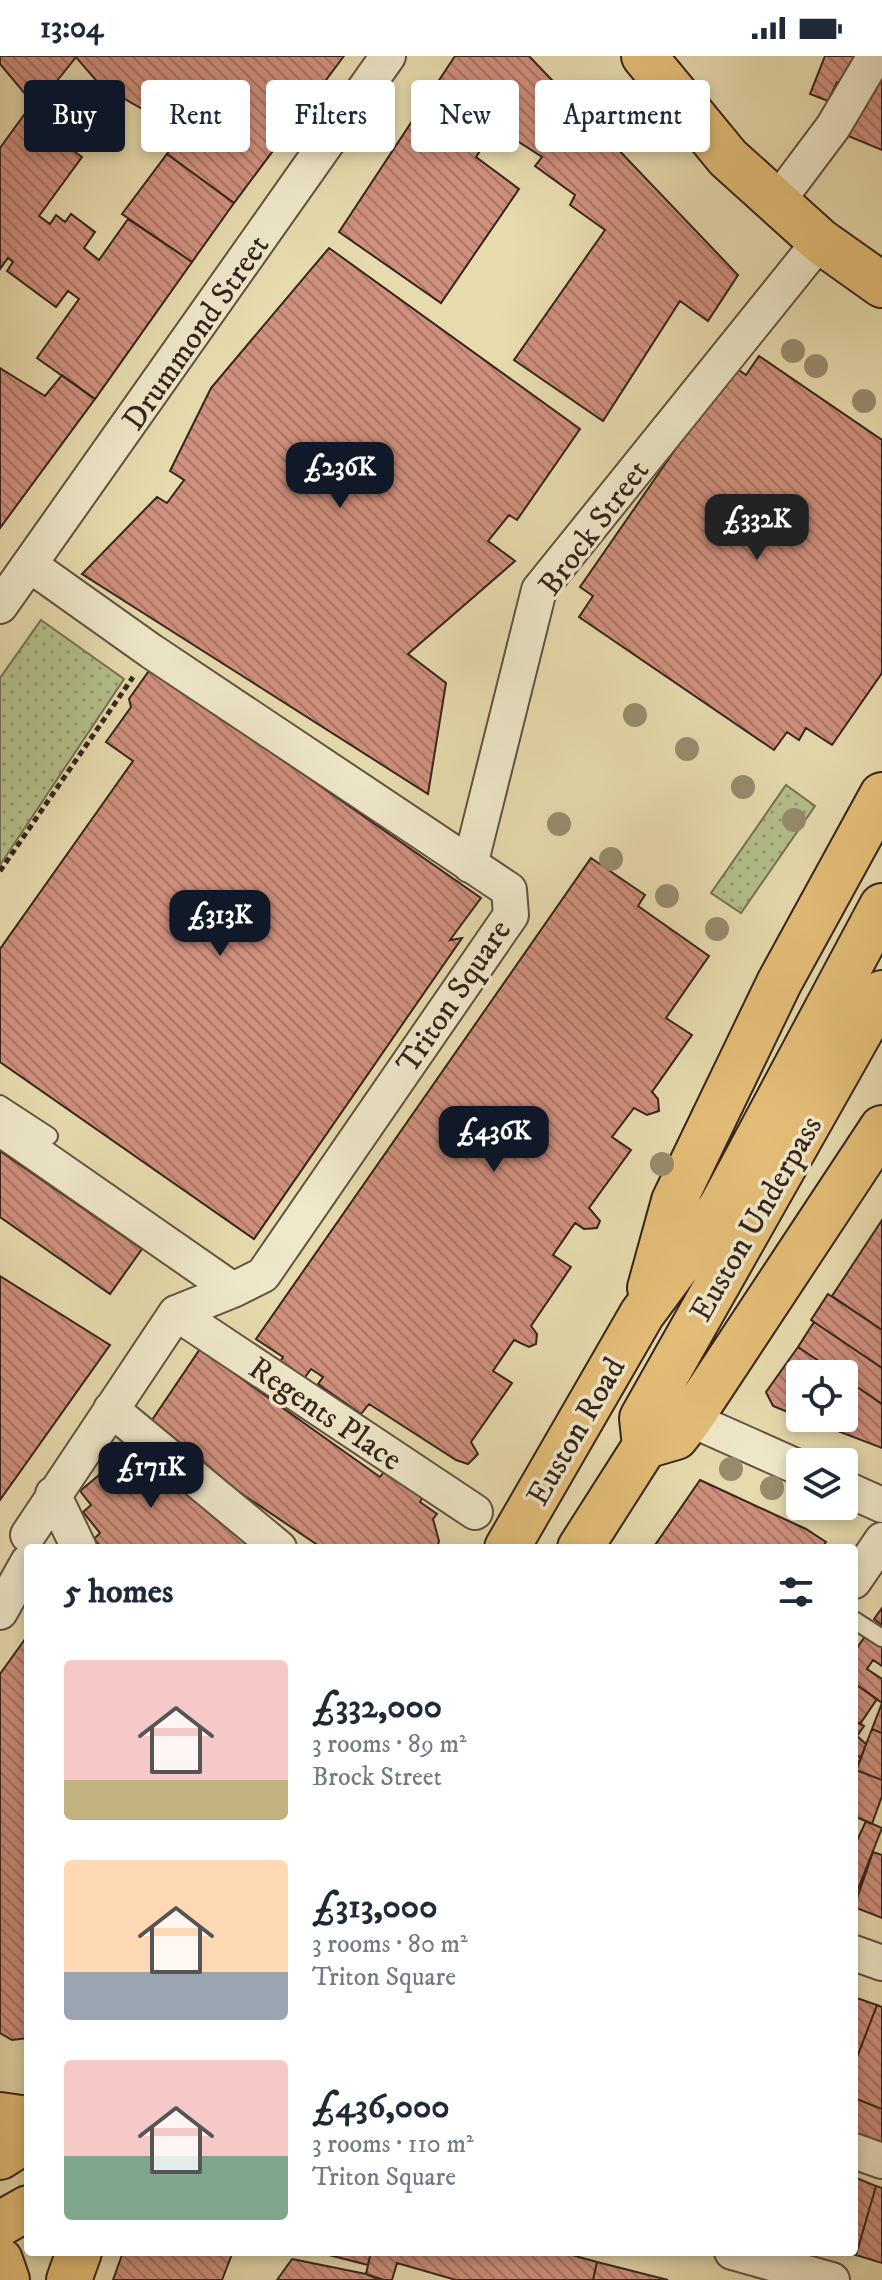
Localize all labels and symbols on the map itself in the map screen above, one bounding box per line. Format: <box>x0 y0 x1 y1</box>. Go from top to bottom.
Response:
street label: Drummond Street <box>114 228 279 439</box>
pin: £236K <box>284 442 396 510</box>
street label: Brock Street <box>531 452 659 604</box>
pin: £332K <box>701 494 813 562</box>
pin: £313K <box>164 890 276 958</box>
street label: Triton Square <box>389 912 521 1082</box>
pin: £436K <box>438 1106 550 1174</box>
street label: Euston Underpass <box>682 1109 832 1329</box>
street label: Regents Place <box>241 1349 409 1481</box>
street label: Euston Road <box>518 1351 635 1513</box>
pin: £171K <box>95 1442 207 1510</box>

